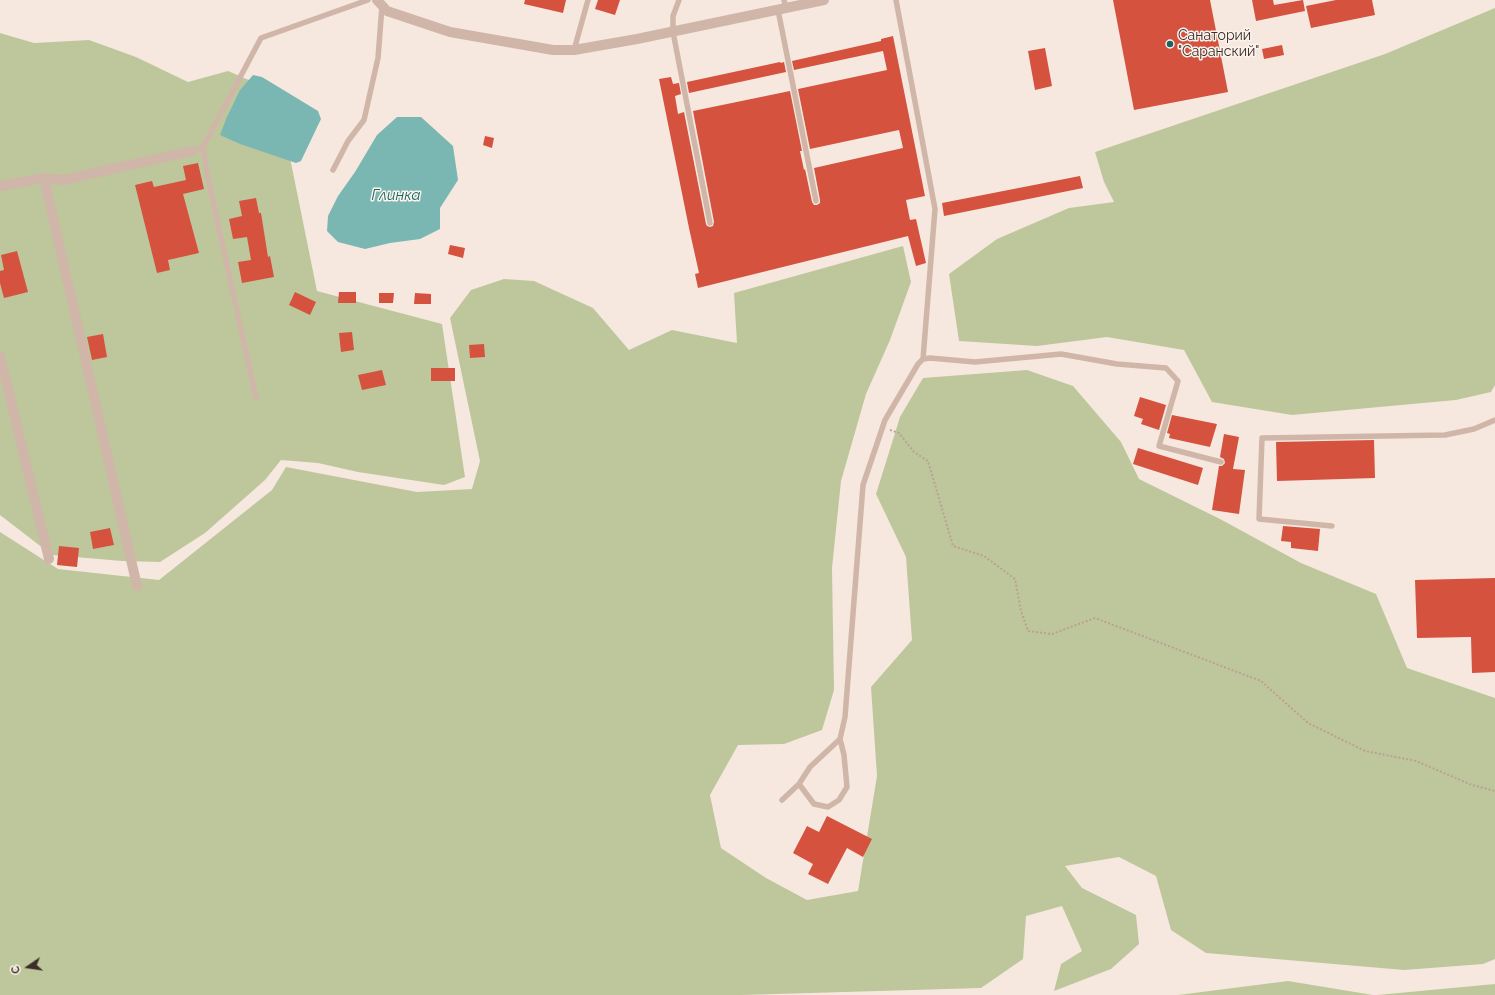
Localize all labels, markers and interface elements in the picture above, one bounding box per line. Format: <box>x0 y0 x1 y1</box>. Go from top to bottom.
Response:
place label: Санаторий "Саранский" <box>1178 28 1259 60</box>
marker: Санаторий "Саранский" <box>1165 39 1175 49</box>
water label: Глинка <box>371 186 421 204</box>
north arrow <box>8 947 48 987</box>
text: С <box>9 965 23 975</box>

